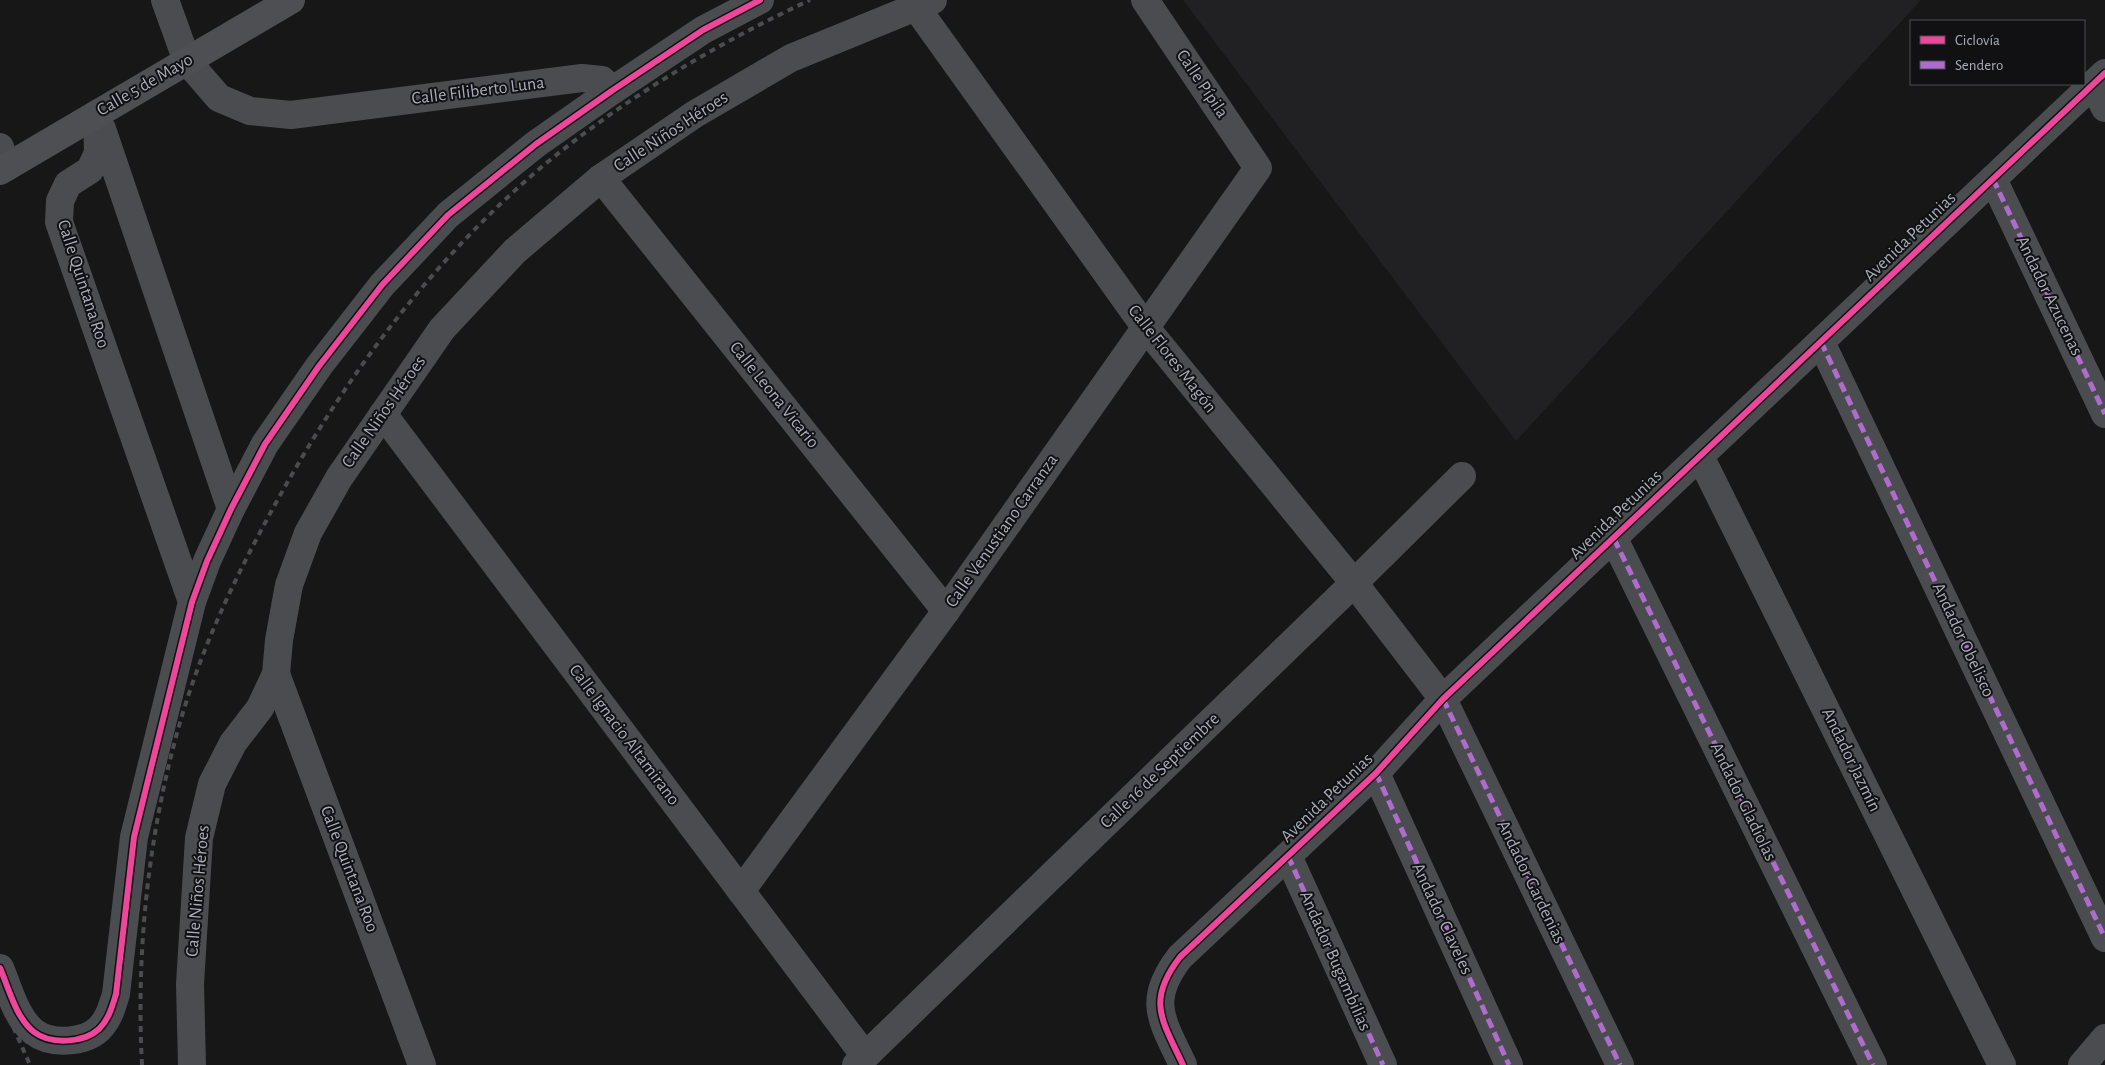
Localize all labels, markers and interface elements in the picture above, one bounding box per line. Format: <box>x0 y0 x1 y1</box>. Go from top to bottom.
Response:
legend <box>1910 20 2085 85</box>
text: Ciclovía <box>1955 33 2000 48</box>
street label: Calle Pípila <box>1173 47 1231 121</box>
street label: Calle 5 de Mayo <box>94 50 196 120</box>
text: Sendero <box>1955 58 2003 73</box>
street label: Calle Filiberto Luna <box>411 74 545 108</box>
street label: Calle Niños Héroes <box>611 88 731 176</box>
street label: Avenida Petunias <box>1860 189 1960 285</box>
street label: Calle Quintana Roo <box>54 218 112 350</box>
street label: Andador Azucenas <box>2012 233 2086 359</box>
street label: Calle Flores Magón <box>1124 302 1220 416</box>
street label: Calle Leona Vicario <box>726 338 822 452</box>
street label: Calle Niños Héroes <box>339 353 429 471</box>
street label: Calle Venustiano Carranza <box>942 451 1062 611</box>
street label: Avenida Petunias <box>1566 467 1666 563</box>
street label: Andador Obelisco <box>1929 580 1997 700</box>
street label: Calle Ignacio Altamirano <box>565 661 683 809</box>
street label: Andador Jazmín <box>1818 705 1884 815</box>
street label: Calle 16 de Septiembre <box>1097 710 1223 832</box>
street label: Andador Gladiolas <box>1707 740 1779 864</box>
street label: Avenida Petunias <box>1277 750 1377 846</box>
street label: Calle Quintana Roo <box>317 803 381 935</box>
street label: Andador Gardenias <box>1493 818 1569 946</box>
street label: Calle Niños Héroes <box>183 824 213 958</box>
street label: Andador Claveles <box>1408 860 1476 978</box>
street label: Andador Bugambilias <box>1296 888 1374 1034</box>

